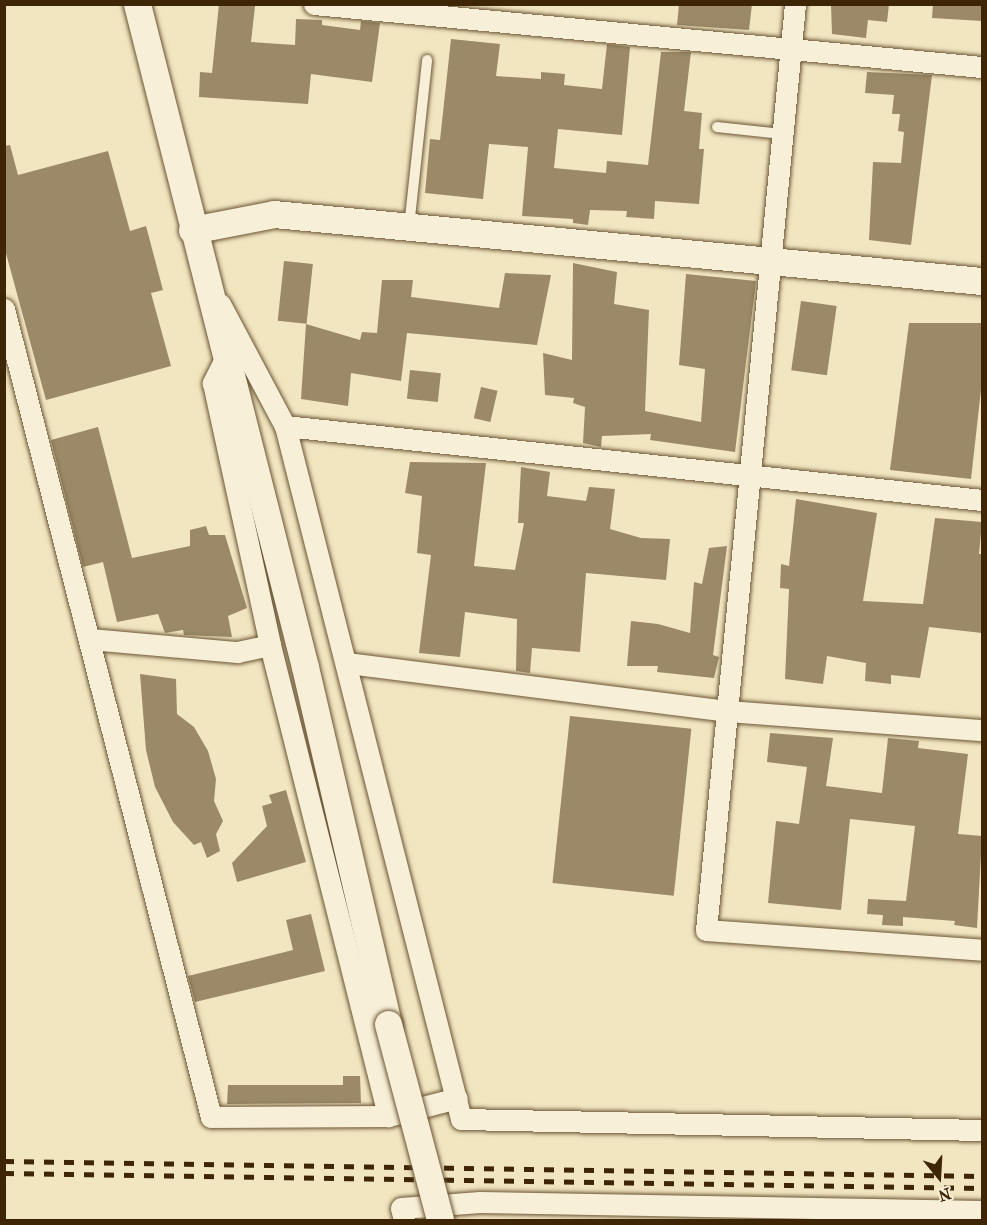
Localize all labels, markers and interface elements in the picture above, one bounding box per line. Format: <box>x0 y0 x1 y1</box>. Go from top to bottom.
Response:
north arrow <box>909 1147 969 1207</box>
text: N <box>936 1184 953 1206</box>

